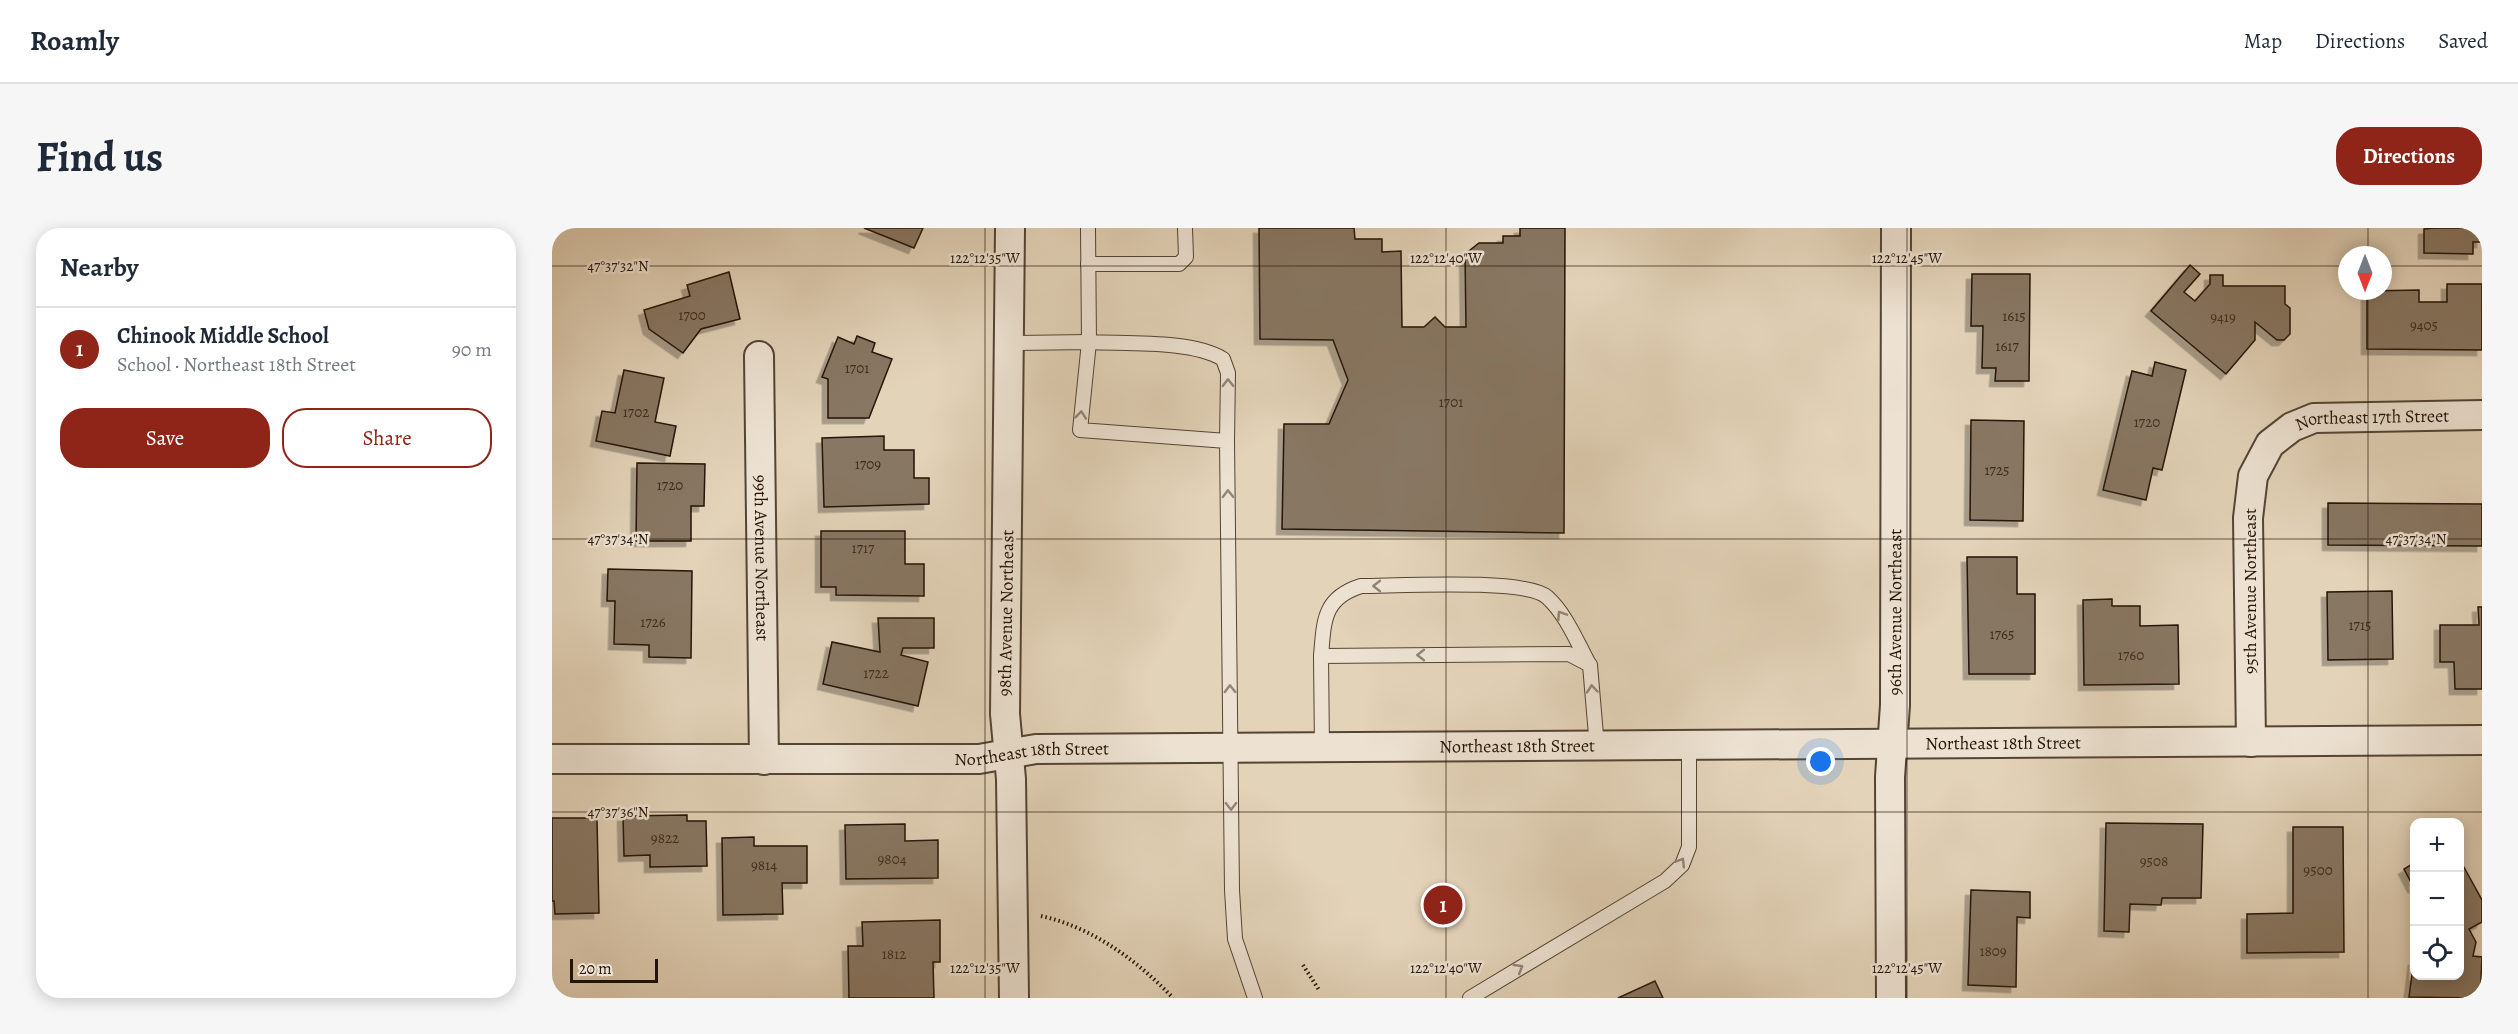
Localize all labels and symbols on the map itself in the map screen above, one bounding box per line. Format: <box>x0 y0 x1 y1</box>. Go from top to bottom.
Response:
north arrow <box>2338 246 2392 300</box>
text: 122°12'35"W <box>950 248 1020 268</box>
text: 122°12'40"W <box>1410 248 1482 268</box>
text: 122°12'45"W <box>1872 248 1942 268</box>
text: 47°37'32"N <box>587 256 649 276</box>
house number: 1700 <box>678 305 706 325</box>
house number: 1615 <box>2002 306 2026 326</box>
house number: 9419 <box>2210 307 2236 327</box>
house number: 9405 <box>2410 315 2438 335</box>
house number: 1617 <box>1995 336 2019 356</box>
house number: 1701 <box>845 358 869 378</box>
one-way arrow <box>1221 378 1234 387</box>
house number: 1701 <box>1439 392 1463 412</box>
house number: 1702 <box>623 402 649 422</box>
street label: Northeast 17th Street <box>2292 404 2449 436</box>
one-way arrow <box>1074 411 1087 420</box>
house number: 1720 <box>2134 412 2160 432</box>
house number: 1709 <box>855 454 881 474</box>
house number: 1725 <box>1984 460 2010 480</box>
house number: 1720 <box>657 475 683 495</box>
street label: 99th Avenue Northeast <box>748 475 775 641</box>
one-way arrow <box>1222 490 1234 499</box>
street label: 95th Avenue Northeast <box>2238 508 2262 674</box>
text: 47°37'34"N <box>587 529 649 549</box>
street label: 98th Avenue Northeast <box>993 529 1019 697</box>
street label: 96th Avenue Northeast <box>1883 529 1907 696</box>
text: 47°37'34"N <box>2385 529 2447 549</box>
house number: 1717 <box>852 538 875 558</box>
one-way arrow <box>1372 580 1381 592</box>
one-way arrow <box>1556 611 1568 621</box>
house number: 1726 <box>640 612 666 632</box>
house number: 1715 <box>2348 615 2372 635</box>
house number: 1765 <box>1990 624 2014 644</box>
house number: 1760 <box>2118 645 2144 665</box>
one-way arrow <box>1417 649 1426 661</box>
house number: 1722 <box>863 663 889 683</box>
one-way arrow <box>1586 684 1599 693</box>
one-way arrow <box>1224 685 1236 694</box>
street label: Northeast 18th Street <box>1925 730 2081 755</box>
street label: Northeast 18th Street <box>1439 734 1595 758</box>
street label: Northeast 18th Street <box>954 737 1109 771</box>
your location <box>1806 747 1835 776</box>
text: 47°37'36"N <box>587 802 649 822</box>
one-way arrow <box>1225 802 1237 811</box>
house number: 9822 <box>651 828 679 848</box>
house number: 9804 <box>878 849 907 869</box>
house number: 9508 <box>2140 851 2168 871</box>
house number: 9814 <box>751 855 777 875</box>
one-way arrow <box>1674 857 1685 868</box>
house number: 9500 <box>2303 860 2333 880</box>
pin: 1 <box>1424 882 1462 928</box>
house number: 1809 <box>1979 941 2007 961</box>
house number: 1812 <box>882 944 906 964</box>
scale bar <box>570 956 658 984</box>
text: 122°12'35"W <box>950 958 1020 978</box>
text: 122°12'40"W <box>1410 958 1482 978</box>
text: 122°12'45"W <box>1872 958 1942 978</box>
one-way arrow <box>1513 964 1524 975</box>

